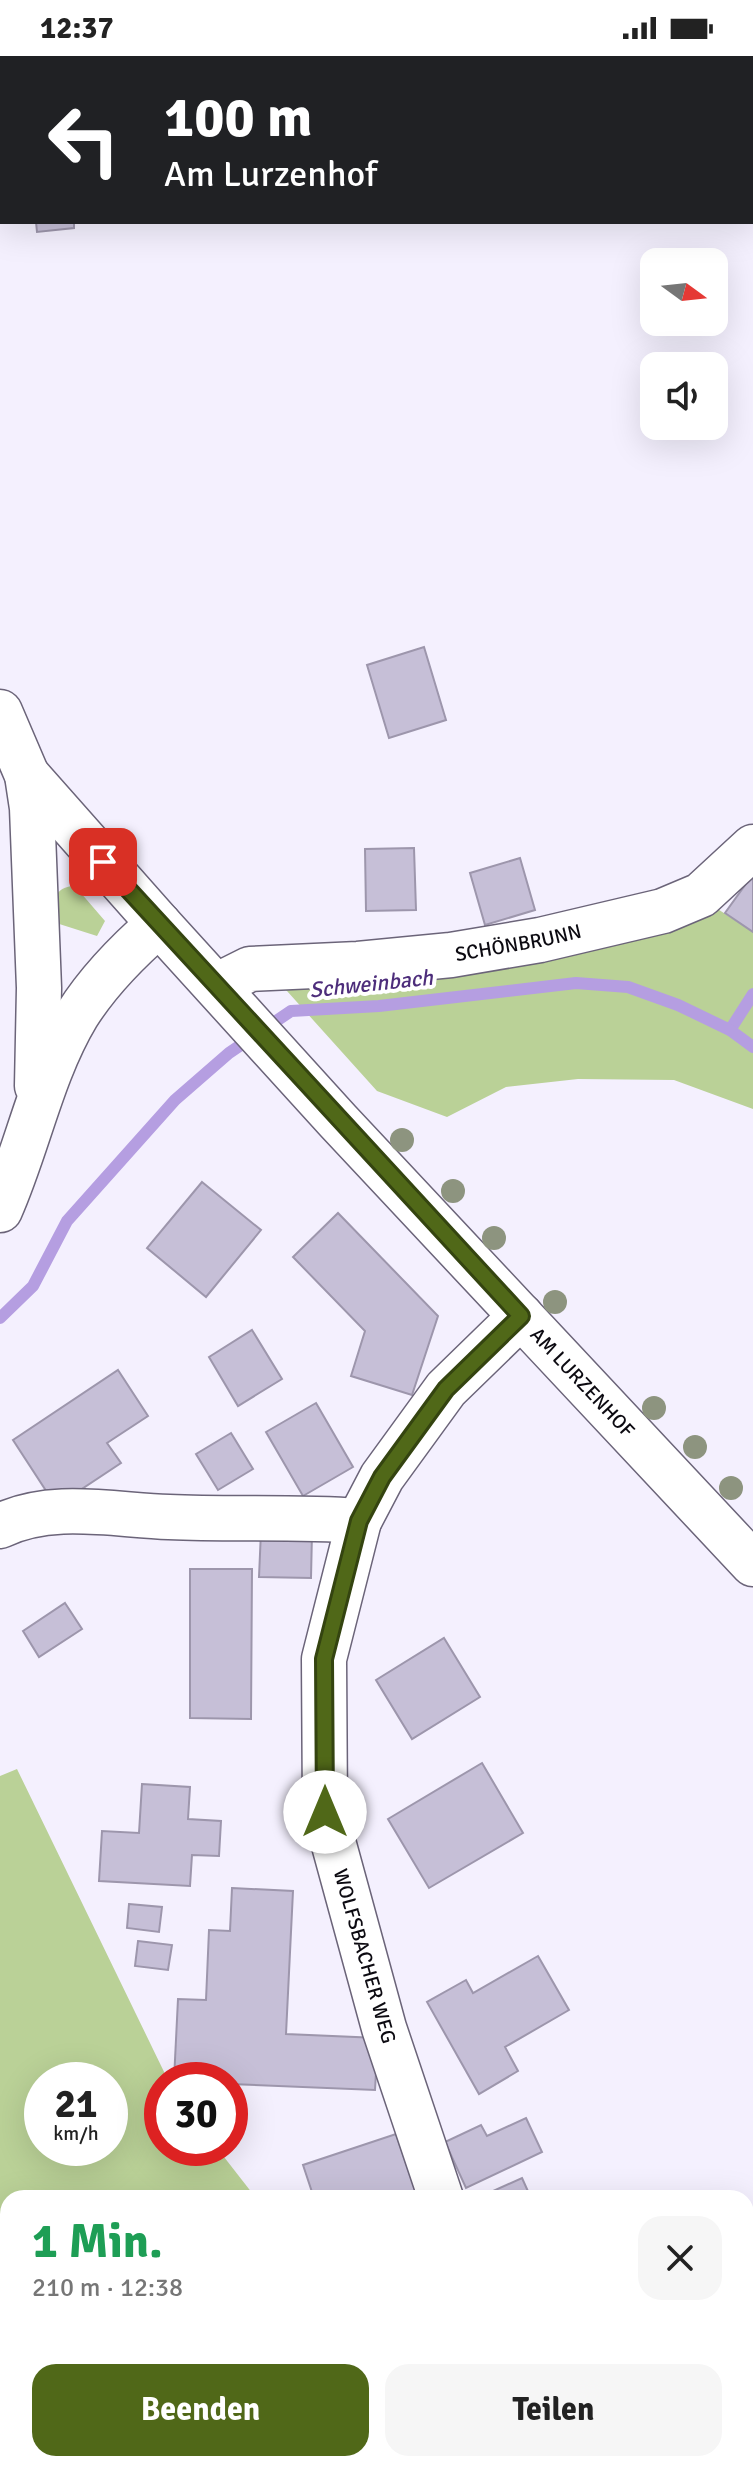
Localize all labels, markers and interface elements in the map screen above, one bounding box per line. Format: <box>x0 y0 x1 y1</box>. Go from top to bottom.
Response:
text: 12:37 <box>40 10 114 47</box>
text: 100 m <box>164 83 312 152</box>
icon: left <box>32 88 136 192</box>
text: Am Lurzenhof <box>164 152 377 197</box>
north arrow <box>640 248 728 336</box>
map controls <box>640 248 728 440</box>
button: sound <box>640 352 728 440</box>
pin <box>69 828 137 896</box>
icon: arrive <box>81 840 125 884</box>
street label: SCHÖNBRUNN <box>453 919 584 967</box>
water label: Schweinbach <box>308 963 435 1003</box>
street label: AM LURZENHOF <box>525 1322 640 1443</box>
position arrow <box>283 1770 367 1854</box>
street label: WOLFSBACHER WEG <box>328 1866 401 2046</box>
speed limit sign: 30 <box>144 2062 248 2166</box>
text: 21 <box>54 2079 98 2129</box>
text: km/h <box>53 2121 99 2146</box>
text: 1 Min. <box>32 2212 163 2271</box>
button: close <box>638 2216 722 2300</box>
text: 210 m · 12:38 <box>32 2272 183 2304</box>
button: Beenden <box>32 2364 369 2456</box>
button: Teilen <box>385 2364 722 2456</box>

